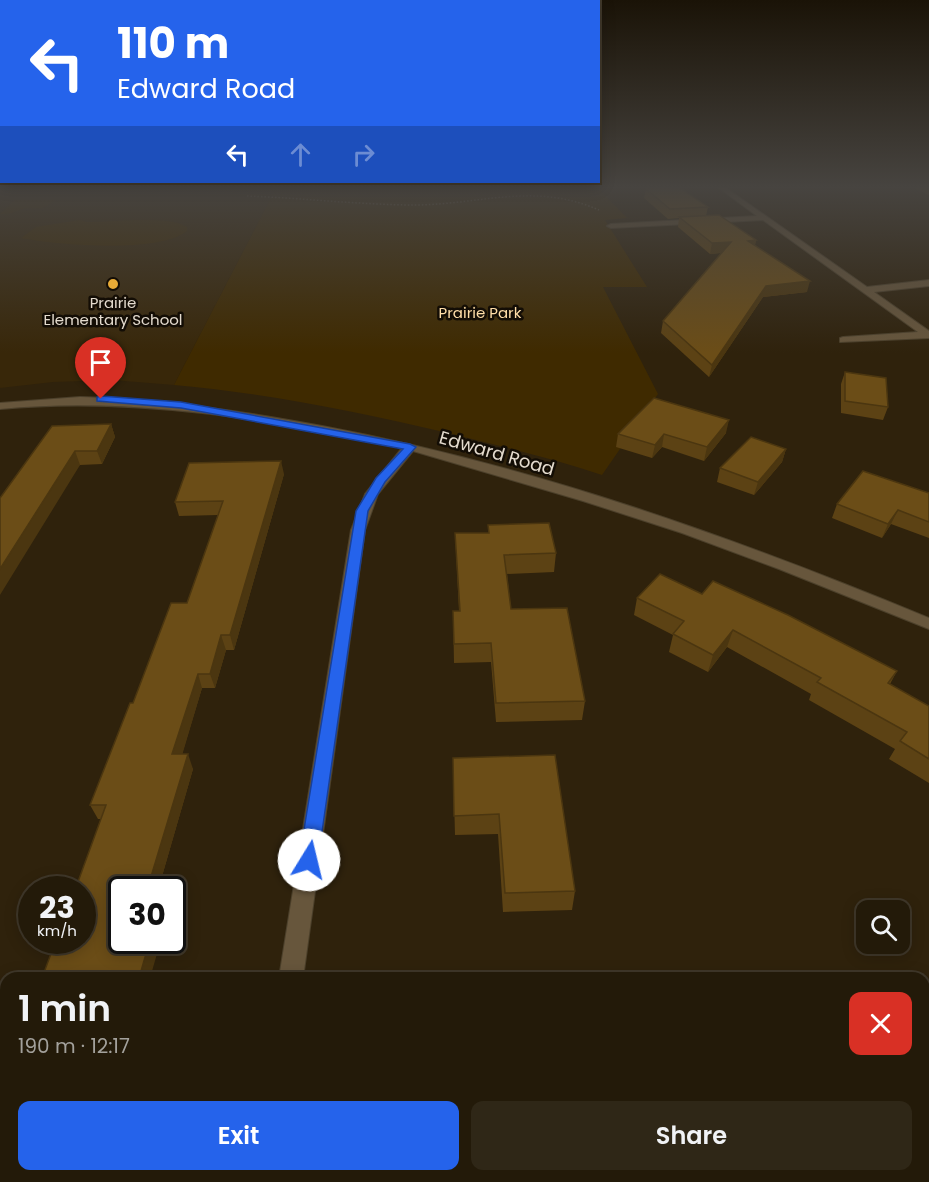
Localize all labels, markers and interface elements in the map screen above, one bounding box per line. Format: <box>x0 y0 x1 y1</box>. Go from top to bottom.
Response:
text: 110 m <box>117 14 229 73</box>
icon: left <box>18 24 96 102</box>
text: Edward Road <box>117 70 295 107</box>
icon: left <box>221 138 254 171</box>
icon: ahead <box>284 138 317 171</box>
icon: right <box>347 138 380 171</box>
marker: Prairie Elementary School <box>106 277 120 291</box>
place label: Prairie Elementary School <box>43 292 183 330</box>
park label: Prairie Park <box>439 302 522 323</box>
pin <box>75 337 126 399</box>
icon: arrive <box>84 346 117 379</box>
street label: Edward Road <box>436 425 558 481</box>
position arrow <box>277 828 341 892</box>
speed limit sign: 30 <box>108 876 186 954</box>
text: 23 <box>39 886 75 929</box>
map controls <box>856 900 910 954</box>
button: search <box>856 900 910 954</box>
text: km/h <box>37 920 77 941</box>
text: 1 min <box>18 983 111 1034</box>
button: close <box>849 992 912 1055</box>
text: 190 m · 12:17 <box>18 1032 130 1060</box>
button: Exit <box>18 1101 459 1170</box>
button: Share <box>471 1101 912 1170</box>

